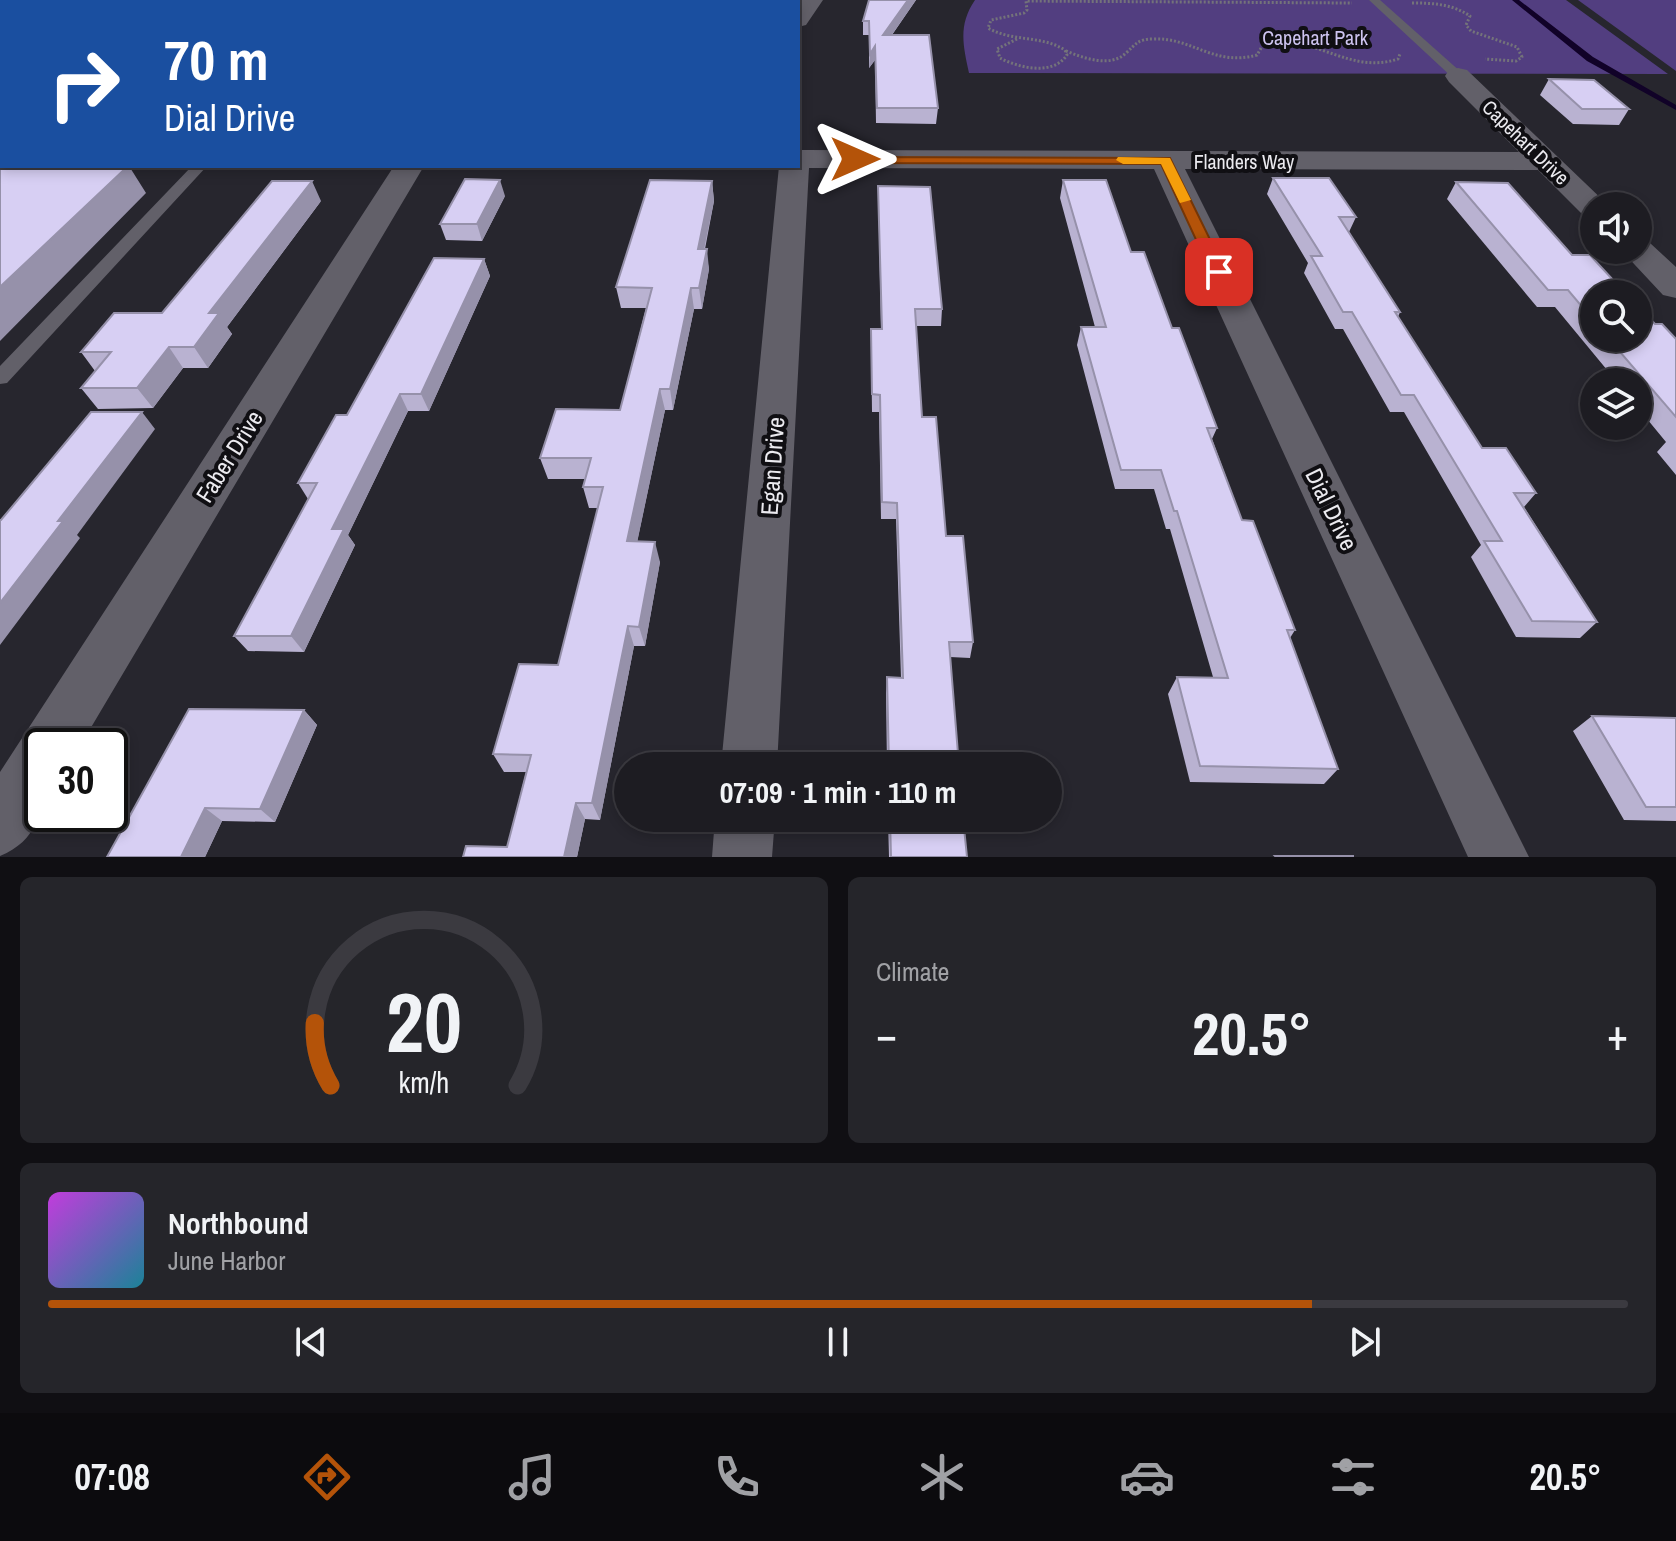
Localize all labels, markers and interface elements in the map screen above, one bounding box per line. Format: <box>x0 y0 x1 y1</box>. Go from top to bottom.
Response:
text: 70 m <box>164 22 269 97</box>
park label: Capehart Park <box>1262 24 1369 51</box>
icon: right <box>32 32 136 136</box>
text: Dial Drive <box>164 94 295 142</box>
street label: Capehart Drive <box>1477 94 1575 190</box>
position arrow <box>813 117 897 201</box>
street label: Flanders Way <box>1194 148 1295 175</box>
map controls <box>1580 192 1652 440</box>
button: sound <box>1580 192 1652 264</box>
pin <box>1185 238 1253 306</box>
icon: arrive <box>1197 250 1241 294</box>
button: search <box>1580 280 1652 352</box>
button: layers <box>1580 368 1652 440</box>
street label: Faber Drive <box>188 404 270 508</box>
street label: Egan Drive <box>753 416 791 516</box>
street label: Dial Drive <box>1298 463 1366 555</box>
speed limit sign: 30 <box>24 728 128 832</box>
text: 07:09 · 1 min · 110 m <box>720 772 956 812</box>
text: Climate <box>876 954 949 989</box>
text: 20 <box>386 966 462 1078</box>
text: 20.5° <box>1192 993 1312 1074</box>
text: − <box>876 1004 897 1064</box>
text: + <box>1607 1004 1628 1064</box>
text: km/h <box>399 1063 449 1102</box>
text: Northbound <box>168 1203 309 1243</box>
text: June Harbor <box>168 1243 285 1278</box>
icon: previous <box>289 1320 333 1364</box>
icon: pause <box>816 1320 860 1364</box>
icon: next <box>1343 1320 1387 1364</box>
icon: directions <box>299 1449 355 1505</box>
icon: music <box>504 1449 560 1505</box>
icon: phone <box>709 1449 765 1505</box>
icon: climate <box>914 1449 970 1505</box>
icon: car <box>1119 1449 1175 1505</box>
icon: filters <box>1325 1449 1381 1505</box>
text: 07:08 <box>75 1453 150 1501</box>
text: 20.5° <box>1530 1453 1601 1501</box>

